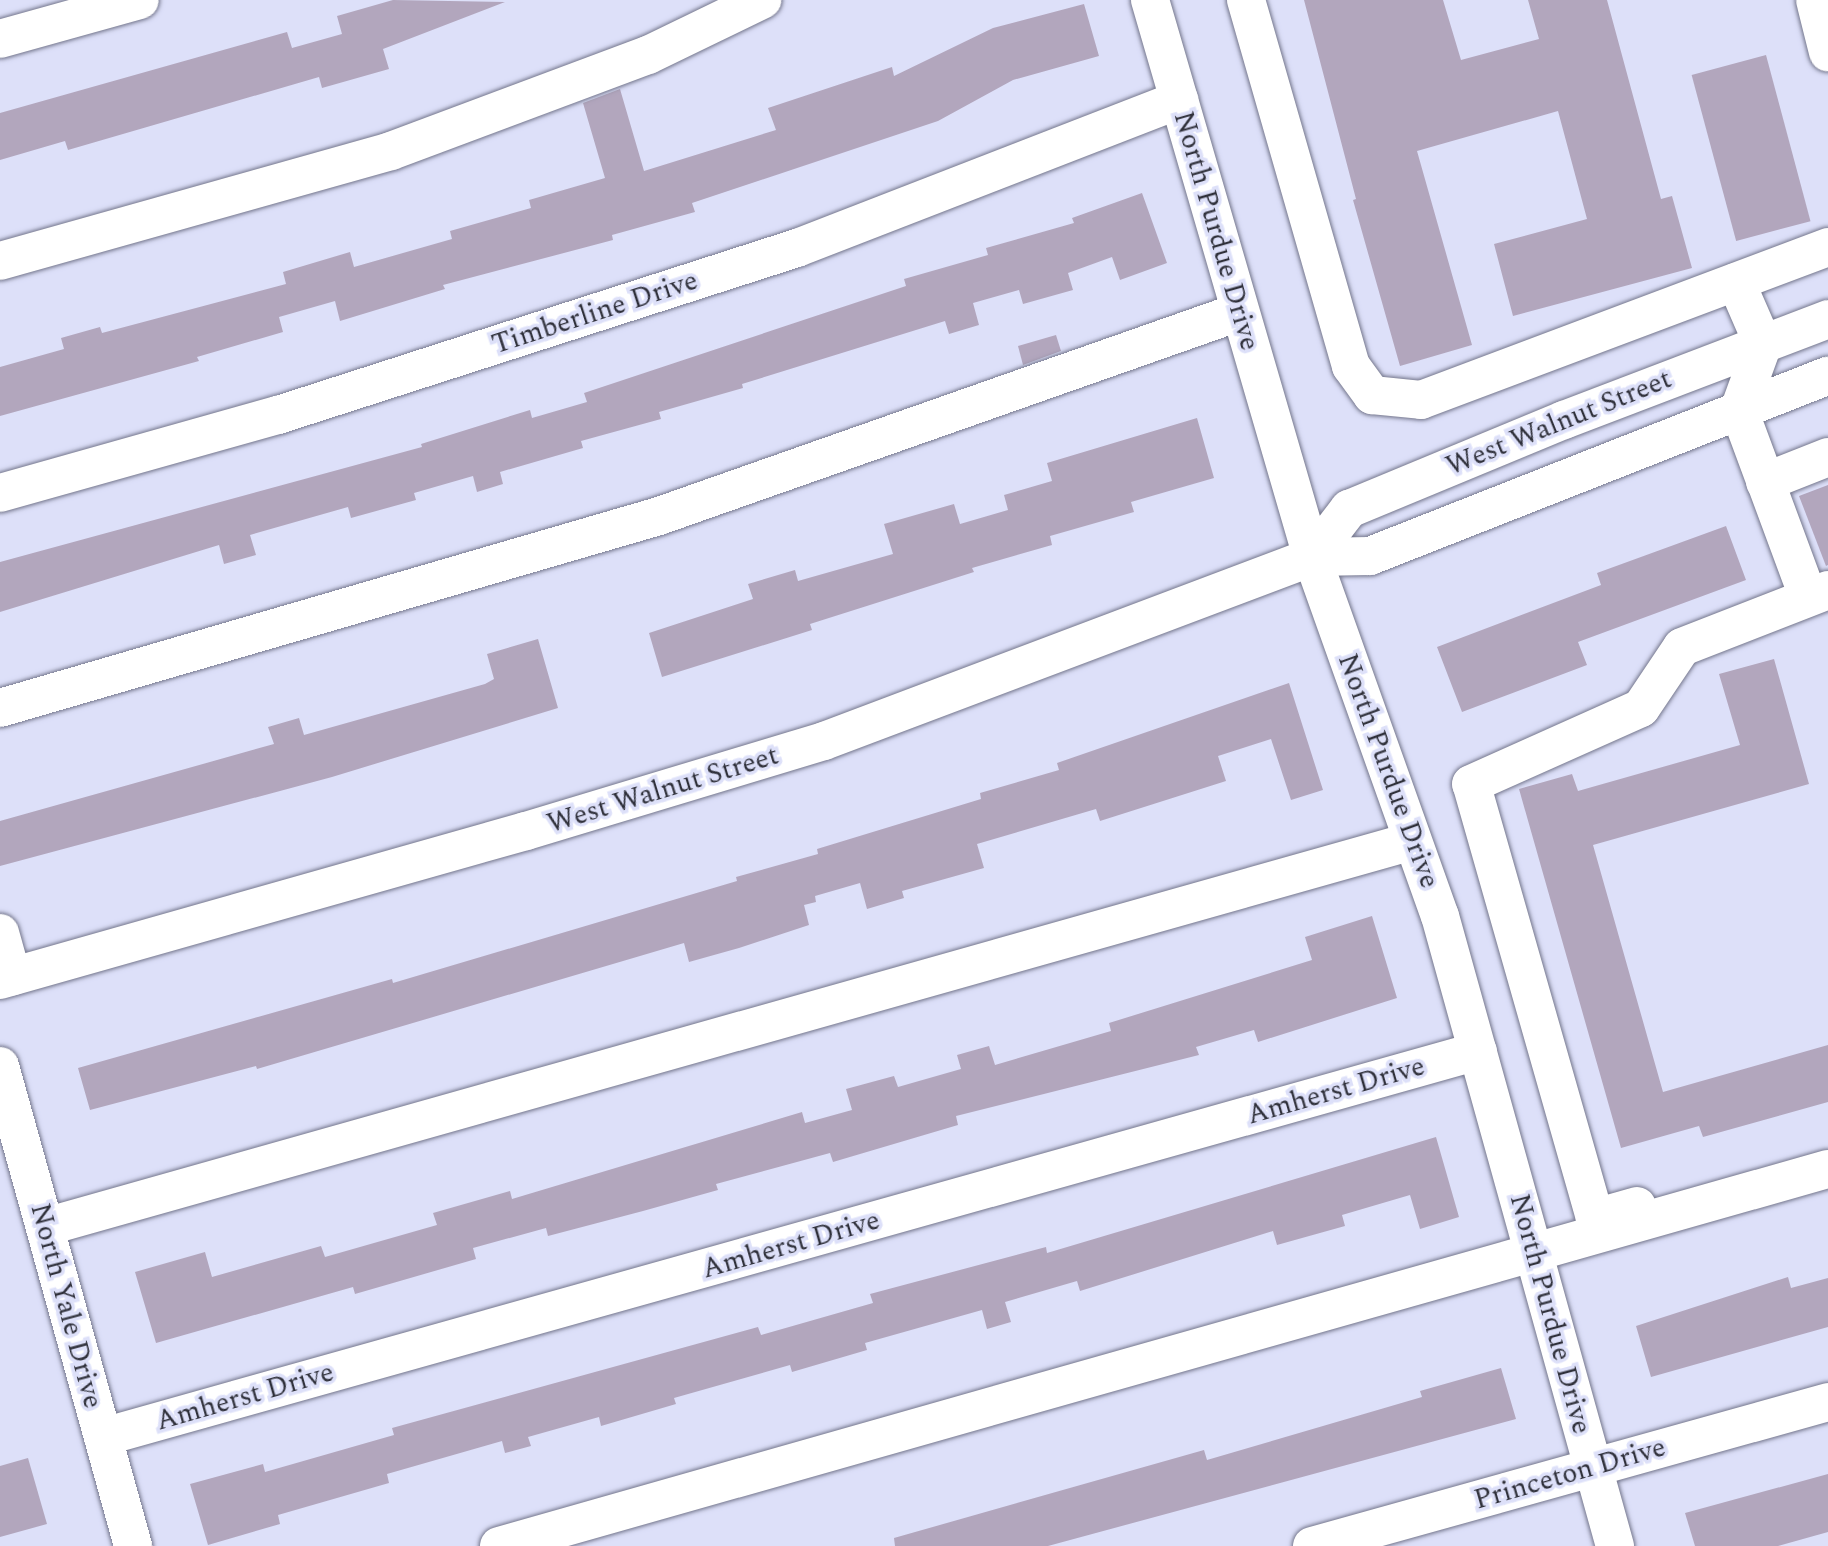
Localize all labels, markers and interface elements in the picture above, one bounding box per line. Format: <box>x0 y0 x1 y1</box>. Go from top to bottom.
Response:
street label: North Purdue Drive <box>1166 108 1266 354</box>
street label: Timberline Drive <box>488 264 702 362</box>
street label: West Walnut Street <box>1441 362 1677 484</box>
street label: North Purdue Drive <box>1330 649 1446 893</box>
street label: West Walnut Street <box>543 739 783 841</box>
street label: Amherst Drive <box>1243 1050 1429 1132</box>
street label: North Purdue Drive <box>1502 1190 1598 1438</box>
street label: North Yale Drive <box>22 1200 110 1412</box>
street label: Amherst Drive <box>698 1204 884 1286</box>
street label: Amherst Drive <box>152 1356 338 1438</box>
street label: Princeton Drive <box>1470 1431 1670 1517</box>

